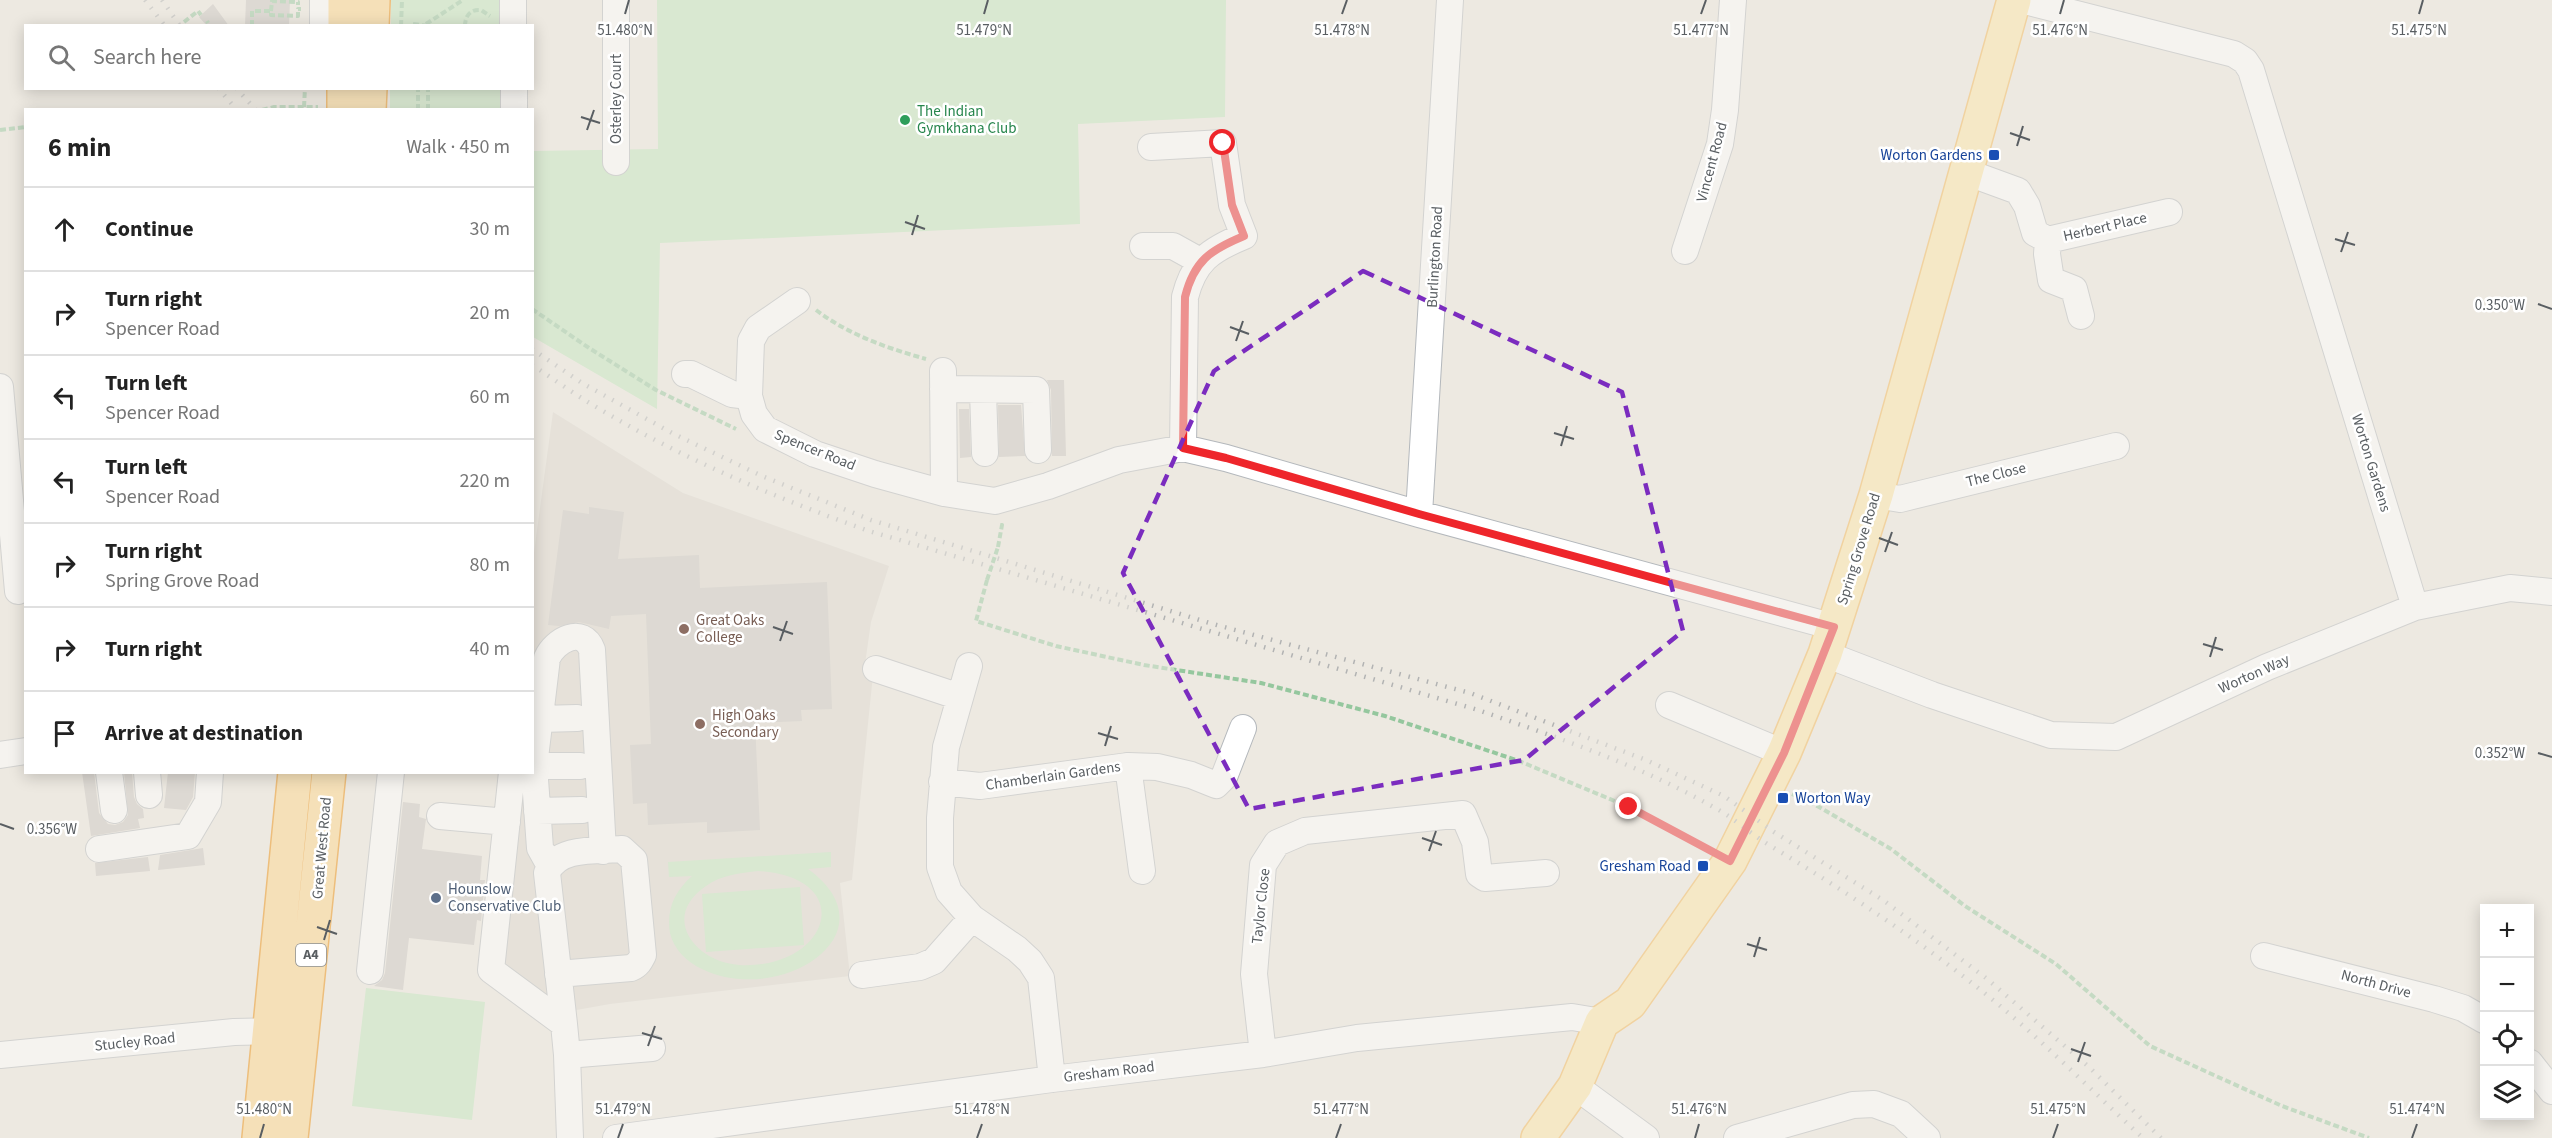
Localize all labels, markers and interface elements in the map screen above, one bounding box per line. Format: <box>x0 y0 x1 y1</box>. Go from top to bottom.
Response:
text: 51.480°N <box>597 20 653 41</box>
text: 51.479°N <box>956 20 1012 41</box>
text: 51.478°N <box>1314 20 1370 41</box>
text: 51.477°N <box>1673 20 1729 41</box>
text: 51.476°N <box>2032 20 2088 41</box>
text: 51.475°N <box>2391 20 2447 41</box>
search box <box>24 24 534 90</box>
icon: search <box>45 41 78 74</box>
text: Search here <box>93 41 201 73</box>
street label: Osterley Court <box>606 54 627 144</box>
place label: The Indian Gymkhana Club <box>917 101 1016 139</box>
marker: The Indian Gymkhana Club <box>898 113 912 127</box>
street label: Vincent Road <box>1691 120 1733 204</box>
text: 6 min <box>48 129 111 166</box>
route start <box>1209 129 1235 155</box>
text: Walk · 450 m <box>406 133 510 161</box>
place label: Worton Gardens <box>1881 145 1982 166</box>
marker: Worton Gardens <box>1987 148 2001 162</box>
street label: Burlington Road <box>1422 206 1448 308</box>
street label: Herbert Place <box>2061 207 2149 247</box>
icon: ahead <box>48 213 81 246</box>
text: Continue <box>105 213 194 245</box>
text: 30 m <box>470 215 510 243</box>
text: Turn right <box>105 283 202 315</box>
text: 0.350°W <box>2475 295 2525 316</box>
icon: right <box>48 297 81 330</box>
text: 20 m <box>470 299 510 327</box>
text: Spencer Road <box>105 315 220 343</box>
text: Turn left <box>105 367 187 399</box>
icon: left <box>48 381 81 414</box>
text: 60 m <box>470 383 510 411</box>
text: Spencer Road <box>105 399 220 427</box>
street label: Worton Gardens <box>2346 411 2396 515</box>
street label: Spencer Road <box>771 424 859 476</box>
text: Turn left <box>105 451 187 483</box>
street label: The Close <box>1964 457 2028 493</box>
icon: left <box>48 465 81 498</box>
text: 220 m <box>460 467 510 495</box>
text: Spencer Road <box>105 483 220 511</box>
street label: Spring Grove Road <box>1832 490 1886 608</box>
text: Turn right <box>105 535 202 567</box>
icon: right <box>48 549 81 582</box>
text: 80 m <box>470 551 510 579</box>
text: Spring Grove Road <box>105 567 260 595</box>
place label: Great Oaks College <box>696 610 764 648</box>
marker: Great Oaks College <box>677 622 691 636</box>
icon: right <box>48 633 81 666</box>
text: Turn right <box>105 633 202 665</box>
text: 40 m <box>470 635 510 663</box>
street label: Worton Way <box>2215 649 2293 699</box>
place label: High Oaks Secondary <box>712 705 779 743</box>
icon: arrive <box>48 717 81 750</box>
text: Arrive at destination <box>105 717 303 749</box>
marker: High Oaks Secondary <box>693 717 707 731</box>
text: 0.352°W <box>2475 743 2525 764</box>
street label: Chamberlain Gardens <box>984 756 1122 796</box>
place label: Worton Way <box>1795 788 1870 809</box>
marker: Worton Way <box>1776 791 1790 805</box>
route end <box>1615 793 1641 819</box>
street label: Great West Road <box>307 796 337 900</box>
text: 0.356°W <box>27 819 77 840</box>
place label: Gresham Road <box>1600 856 1691 877</box>
marker: Gresham Road <box>1696 859 1710 873</box>
street label: Taylor Close <box>1247 867 1275 945</box>
place label: Hounslow Conservative Club <box>448 879 561 917</box>
marker: Hounslow Conservative Club <box>429 891 443 905</box>
map controls <box>2480 904 2534 1120</box>
button: + <box>2480 904 2534 958</box>
road number: A4 <box>296 944 326 966</box>
button: − <box>2480 958 2534 1012</box>
street label: North Drive <box>2339 965 2413 1003</box>
button: locate <box>2480 1012 2534 1066</box>
street label: Stucley Road <box>93 1027 177 1057</box>
street label: Gresham Road <box>1062 1056 1156 1088</box>
button: layers <box>2480 1066 2534 1120</box>
text: 51.480°N <box>236 1099 292 1120</box>
text: 51.479°N <box>595 1099 651 1120</box>
text: 51.478°N <box>954 1099 1010 1120</box>
text: 51.477°N <box>1313 1099 1369 1120</box>
text: 51.476°N <box>1671 1099 1727 1120</box>
text: 51.475°N <box>2030 1099 2086 1120</box>
text: 51.474°N <box>2389 1099 2445 1120</box>

